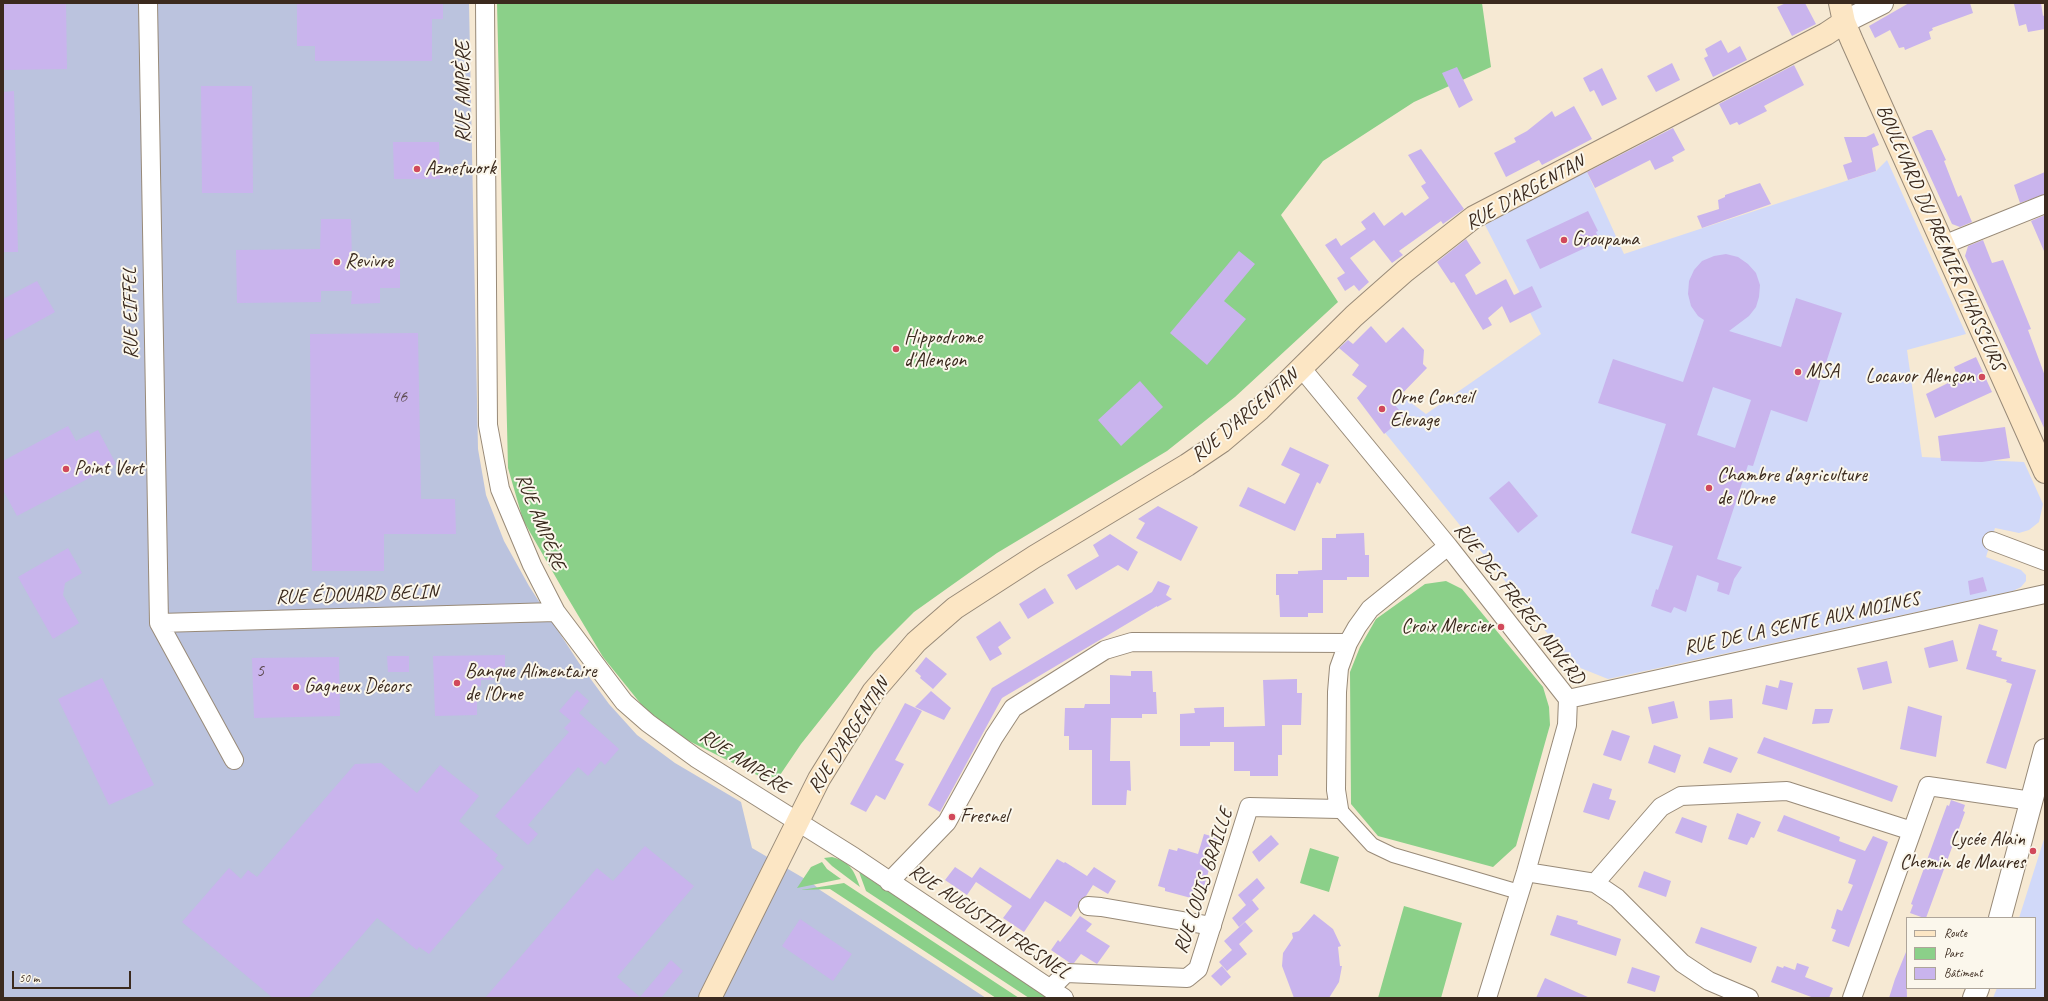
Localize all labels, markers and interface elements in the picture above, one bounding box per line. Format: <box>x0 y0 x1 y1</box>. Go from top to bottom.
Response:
street label: RUE AMPÈRE <box>452 41 476 143</box>
street label: BOULEVARD DU PREMIER CHASSEURS <box>1870 101 2010 375</box>
street label: RUE D'ARGENTAN <box>1461 150 1589 236</box>
place label: Aznetwork <box>425 157 496 181</box>
marker: Aznetwork <box>412 164 422 174</box>
place label: Groupama <box>1572 228 1639 252</box>
marker: Groupama <box>1559 235 1569 245</box>
place label: Revivre <box>345 250 393 274</box>
marker: Revivre <box>332 257 342 267</box>
street label: RUE EIFFEL <box>118 267 144 359</box>
place label: Hippodrome d'Alençon <box>904 326 982 373</box>
marker: Hippodrome d'Alençon <box>891 344 901 354</box>
place label: MSA <box>1806 360 1839 384</box>
street label: RUE D'ARGENTAN <box>1187 364 1303 468</box>
place label: Locavor Alençon <box>1866 365 1974 389</box>
marker: MSA <box>1793 367 1803 377</box>
marker: Locavor Alençon <box>1977 372 1987 382</box>
house number: 46 <box>391 386 407 408</box>
place label: Orne Conseil Elevage <box>1390 386 1473 433</box>
marker: Orne Conseil Elevage <box>1377 404 1387 414</box>
place label: Point Vert <box>74 457 143 481</box>
marker: Point Vert <box>61 464 71 474</box>
place label: Chambre d'agriculture de l'Orne <box>1717 464 1867 511</box>
street label: RUE AMPÈRE <box>510 470 570 574</box>
marker: Chambre d'agriculture de l'Orne <box>1704 483 1714 493</box>
street label: RUE DES FRÈRES NIVERD <box>1448 518 1590 690</box>
street label: RUE ÉDOUARD BELIN <box>275 580 439 610</box>
street label: RUE DE LA SENTE AUX MOINES <box>1682 587 1922 661</box>
place label: Croix Mercier <box>1401 615 1493 639</box>
marker: Croix Mercier <box>1496 622 1506 632</box>
house number: 5 <box>256 660 264 682</box>
place label: Banque Alimentaire de l'Orne <box>465 660 597 707</box>
street label: RUE D'ARGENTAN <box>803 674 895 798</box>
place label: Gagneux Décors <box>304 675 410 699</box>
marker: Banque Alimentaire de l'Orne <box>452 678 462 688</box>
marker: Gagneux Décors <box>291 682 301 692</box>
street label: RUE AMPÈRE <box>695 724 793 800</box>
place label: Fresnel <box>960 805 1008 829</box>
street label: RUE LOUIS BRAILLE <box>1169 805 1239 957</box>
marker: Fresnel <box>947 812 957 822</box>
place label: Lycée Alain Chemin de Maures <box>1900 828 2025 875</box>
marker: Lycée Alain Chemin de Maures <box>2028 846 2038 856</box>
street label: RUE AUGUSTIN FRESNEL <box>904 859 1074 985</box>
legend <box>1906 917 2036 989</box>
text: Route <box>1944 925 1967 941</box>
text: Parc <box>1944 945 1963 961</box>
scale bar <box>14 963 133 989</box>
text: Bâtiment <box>1944 965 1982 981</box>
text: 50 m <box>19 970 39 986</box>

